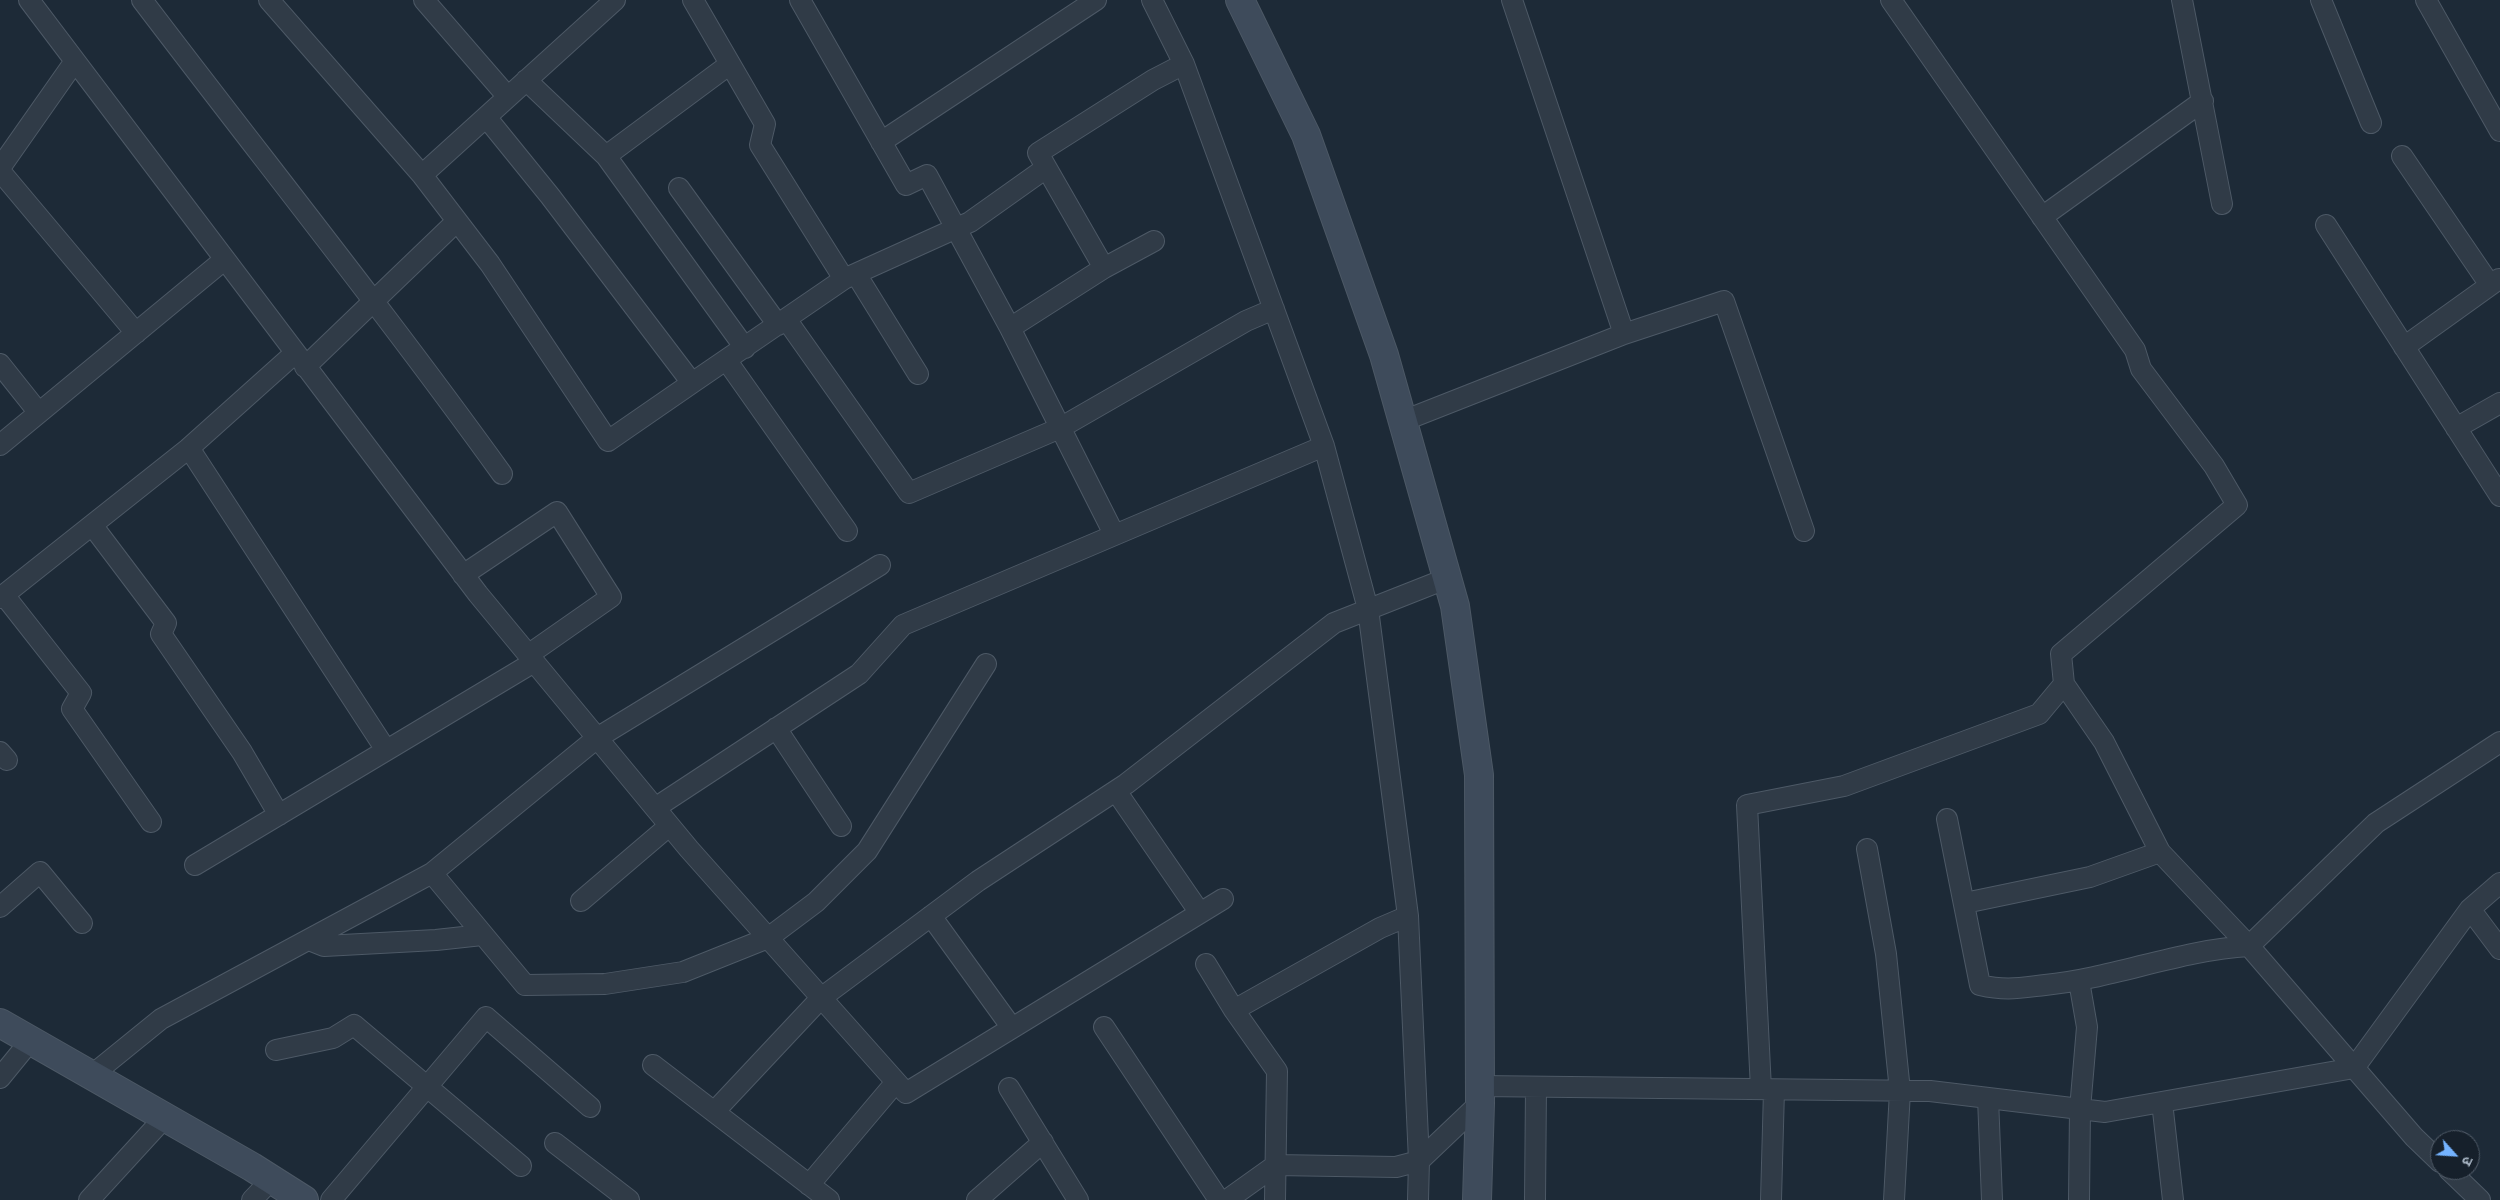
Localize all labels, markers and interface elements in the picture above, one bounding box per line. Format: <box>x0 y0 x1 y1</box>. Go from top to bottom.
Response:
north arrow <box>2430 1130 2480 1180</box>
text: उ <box>2459 1154 2477 1169</box>

